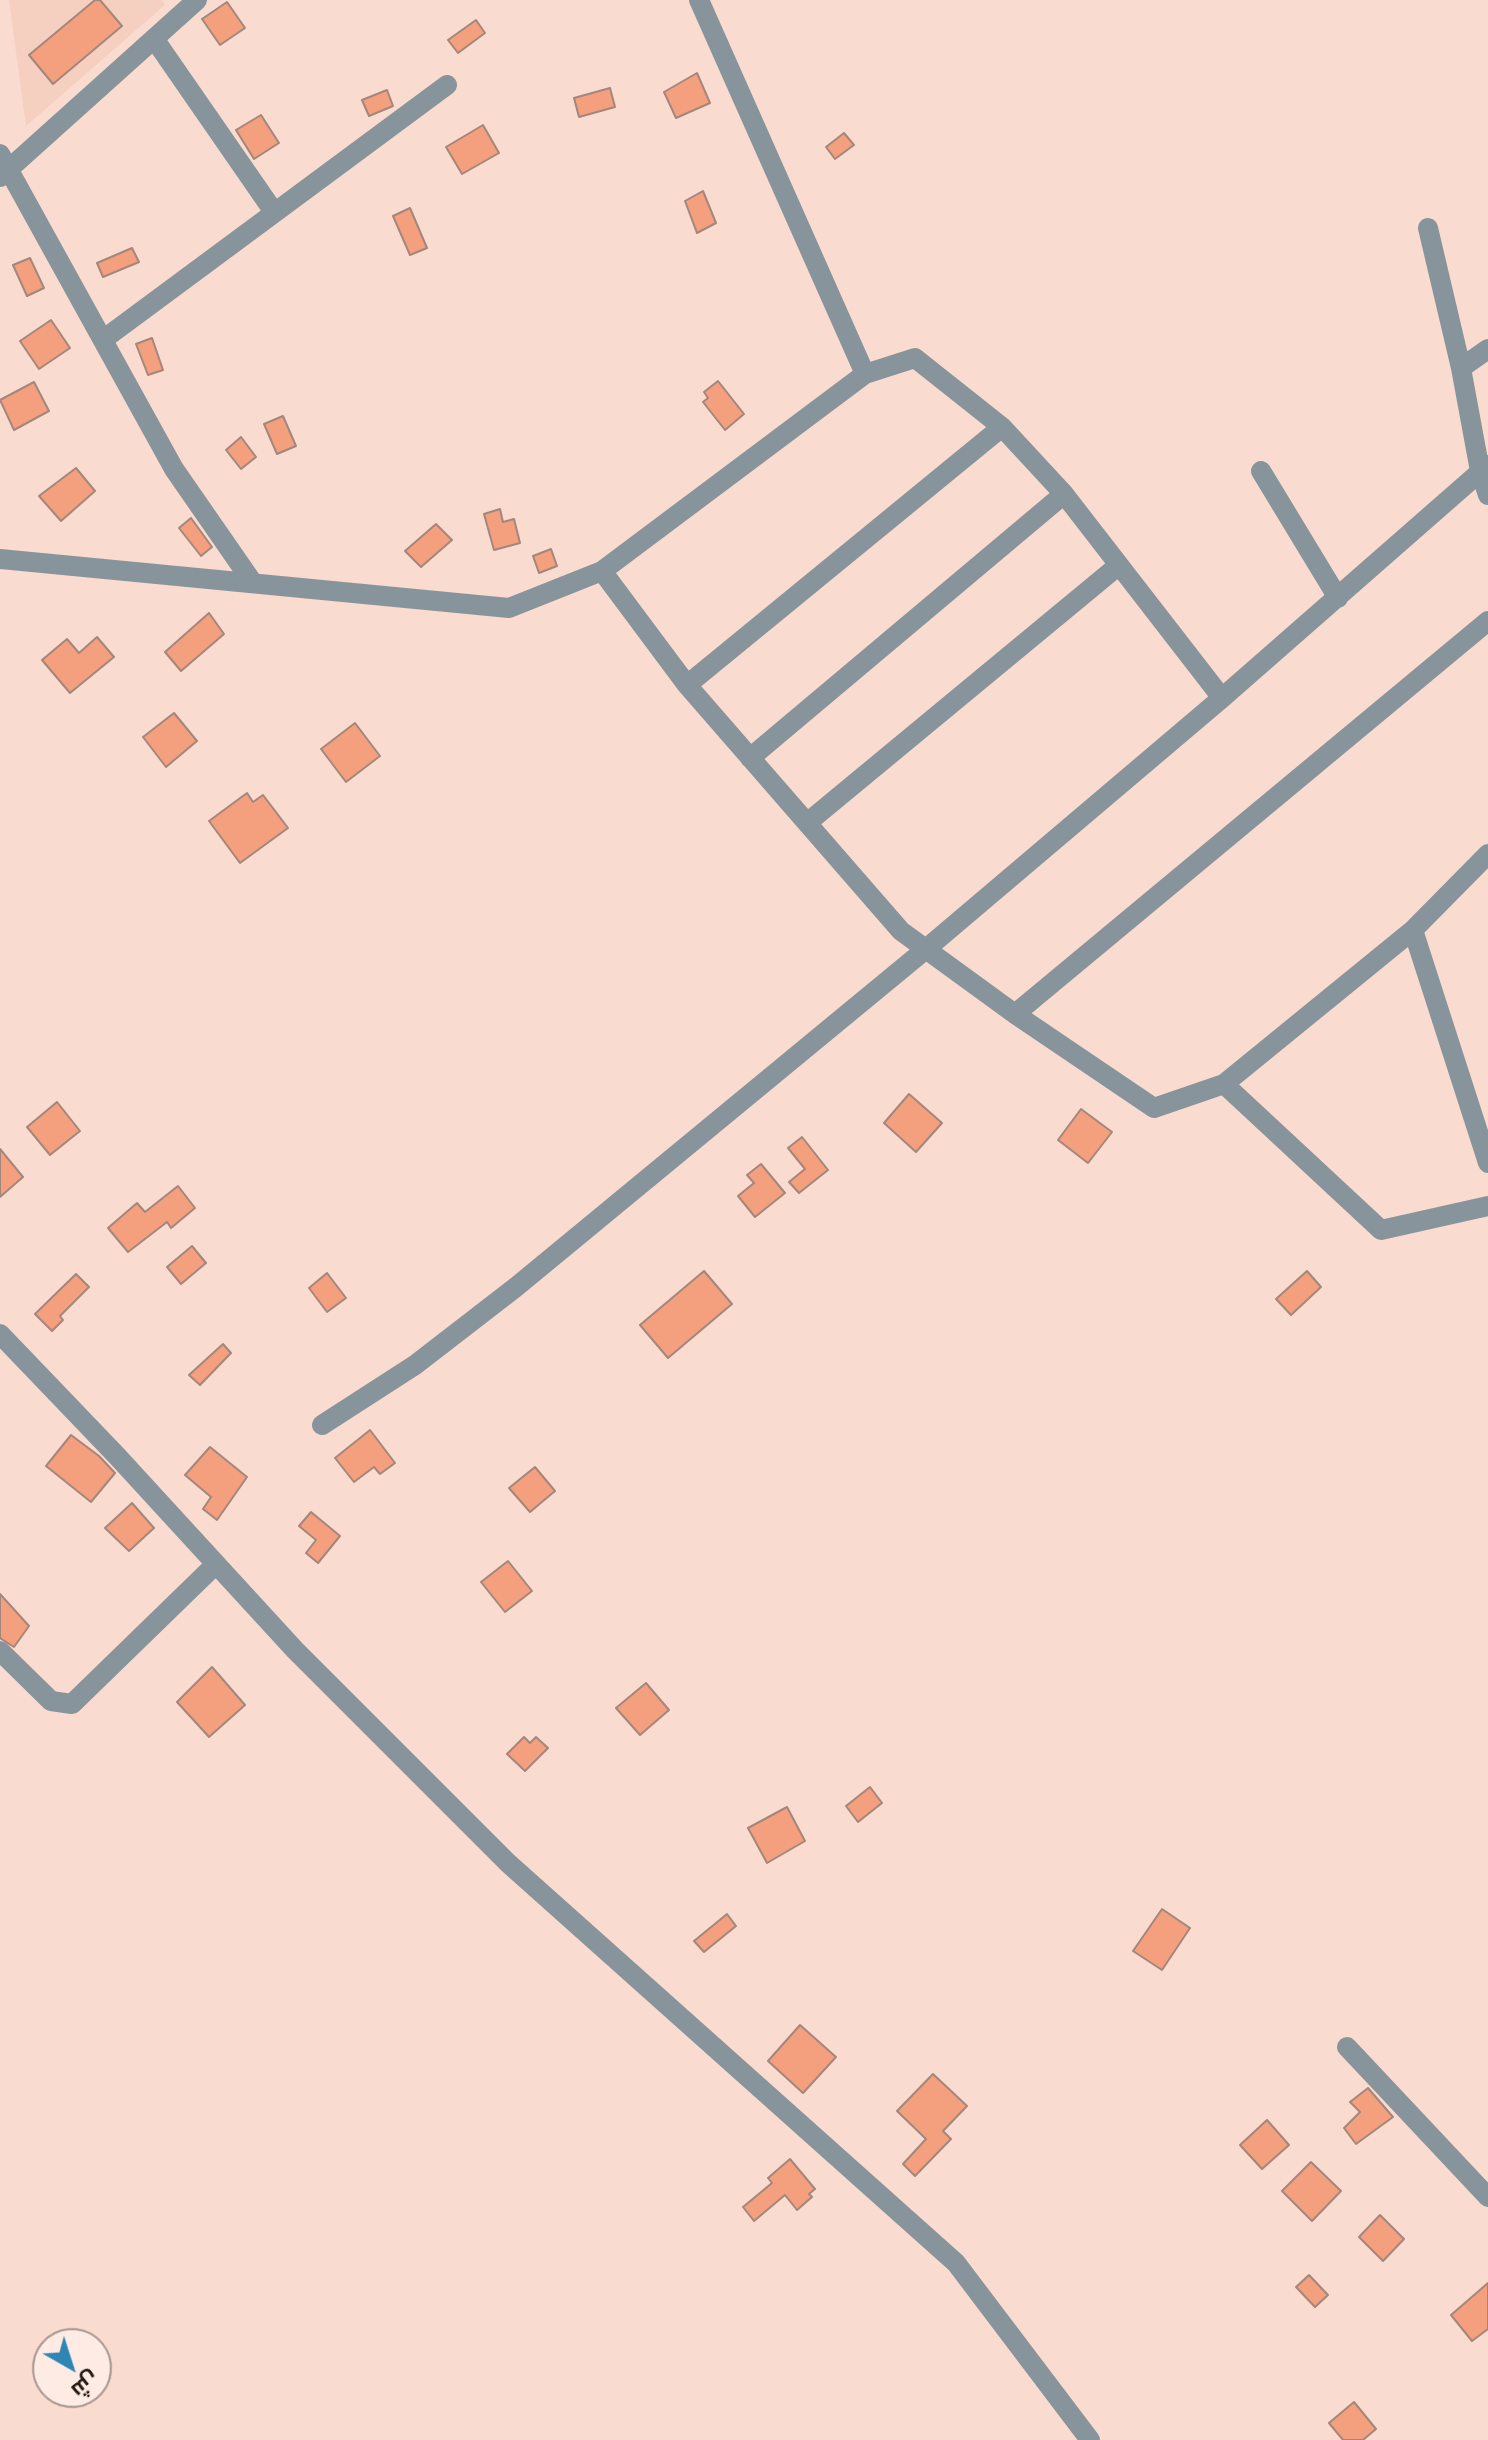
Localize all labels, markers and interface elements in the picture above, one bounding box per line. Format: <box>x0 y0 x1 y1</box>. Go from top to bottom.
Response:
north arrow <box>32 2328 112 2408</box>
text: ش <box>67 2366 106 2405</box>

